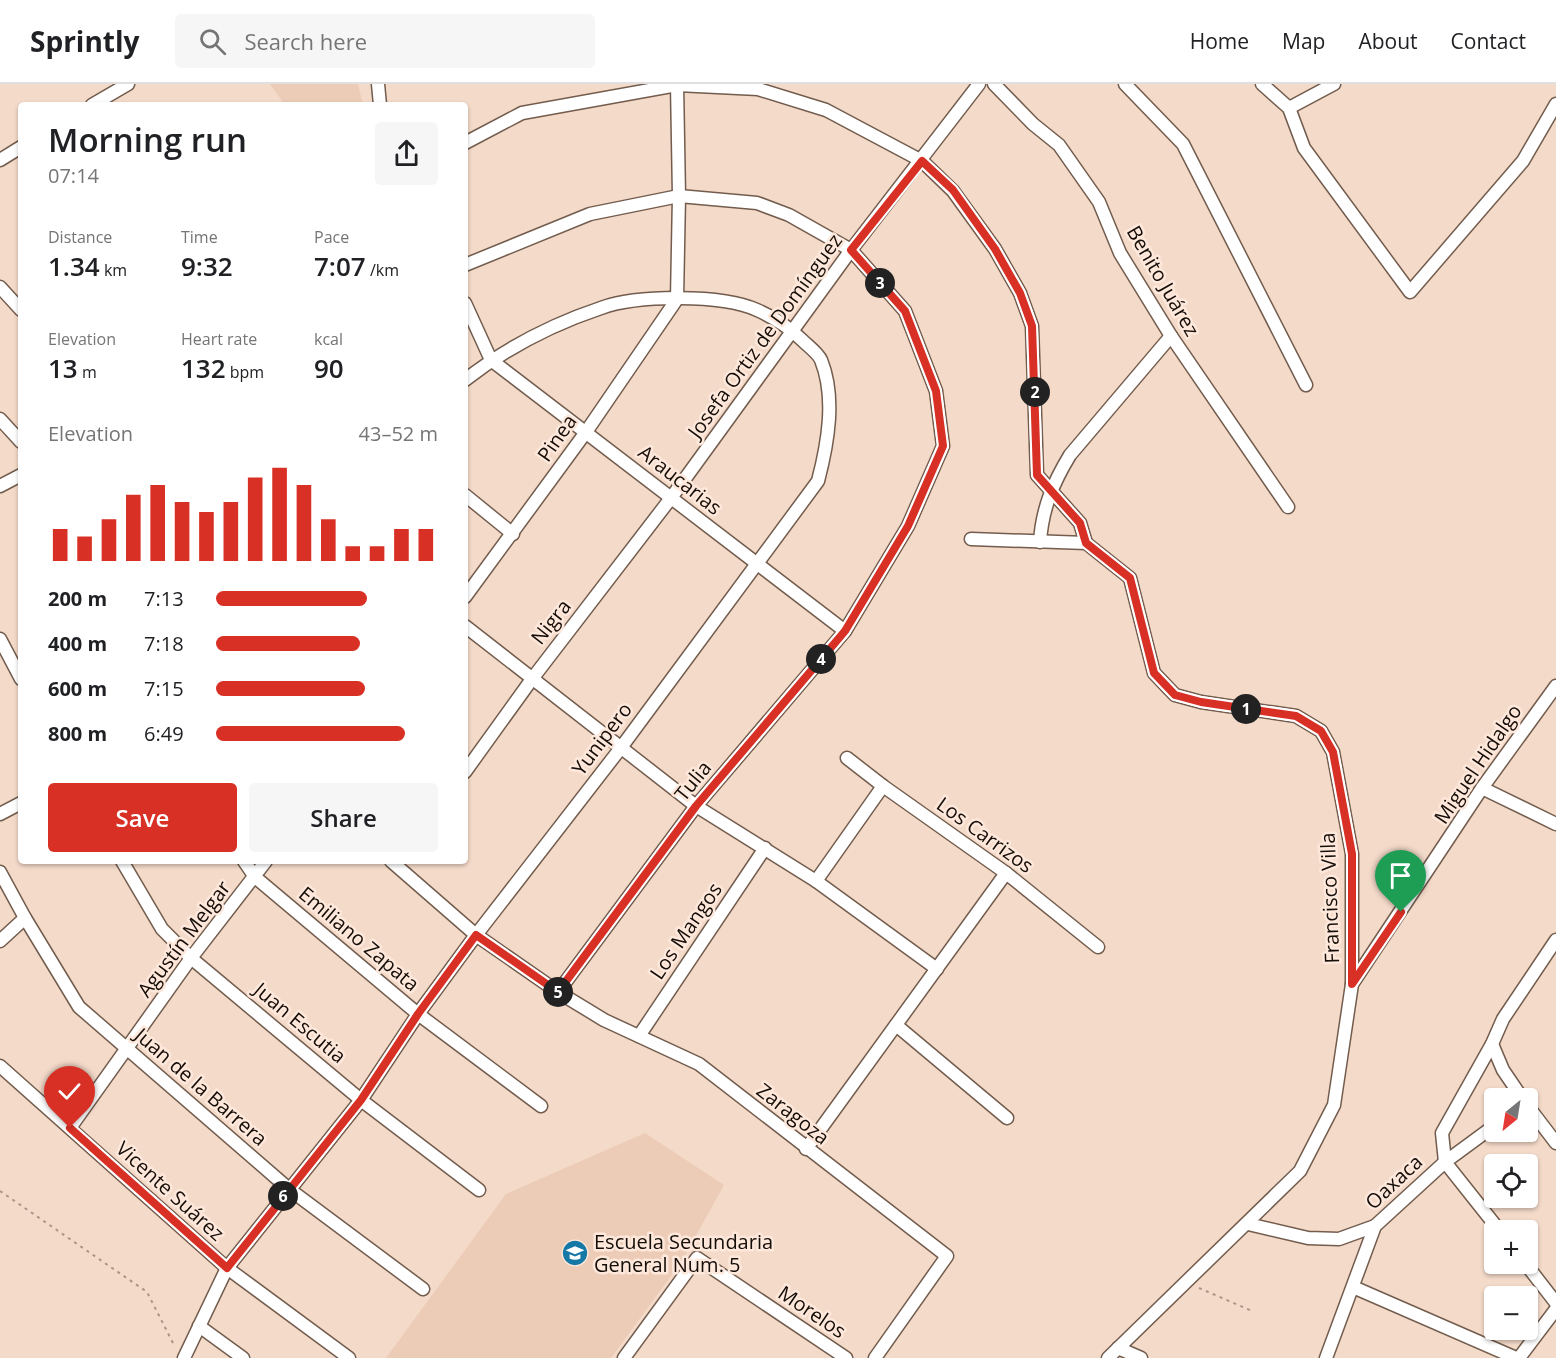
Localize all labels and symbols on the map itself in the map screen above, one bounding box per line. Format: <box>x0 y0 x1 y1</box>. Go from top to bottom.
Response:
street label: Benito Juárez <box>1121 221 1206 341</box>
street label: Josefa Ortiz de Domínguez <box>680 228 848 445</box>
pin: 3 <box>865 268 895 298</box>
pin: 2 <box>1020 377 1050 407</box>
street label: Pinea <box>531 409 582 467</box>
street label: Araucarias <box>633 439 728 521</box>
street label: Nigra <box>524 594 577 650</box>
pin: 4 <box>806 644 836 674</box>
pin: 1 <box>1231 694 1261 724</box>
street label: Yunipero <box>565 697 638 781</box>
street label: Miguel Hidalgo <box>1428 699 1528 829</box>
street label: Tulia <box>668 755 717 806</box>
street label: Los Carrizos <box>932 790 1039 879</box>
street label: Francisco Villa <box>1314 832 1345 964</box>
pin <box>1375 850 1426 912</box>
street label: Agustín Melgar <box>131 875 236 1002</box>
street label: Los Mangos <box>643 877 728 984</box>
street label: Emiliano Zapata <box>293 880 425 997</box>
street label: Juan Escutia <box>247 975 352 1069</box>
pin: 5 <box>543 977 573 1007</box>
street label: Juan de la Barrera <box>128 1020 273 1152</box>
pin <box>44 1066 95 1128</box>
street label: Zaragoza <box>751 1077 835 1150</box>
north arrow <box>1484 1088 1538 1142</box>
street label: Vicente Suárez <box>110 1135 230 1246</box>
street label: Oaxaca <box>1359 1148 1428 1215</box>
pin: 6 <box>268 1181 298 1211</box>
place label: Escuela Secundaria General Num. 5 <box>594 1228 773 1278</box>
school or university icon: Escuela Secundaria General Num. 5 <box>560 1238 590 1268</box>
street label: Morelos <box>773 1279 851 1344</box>

